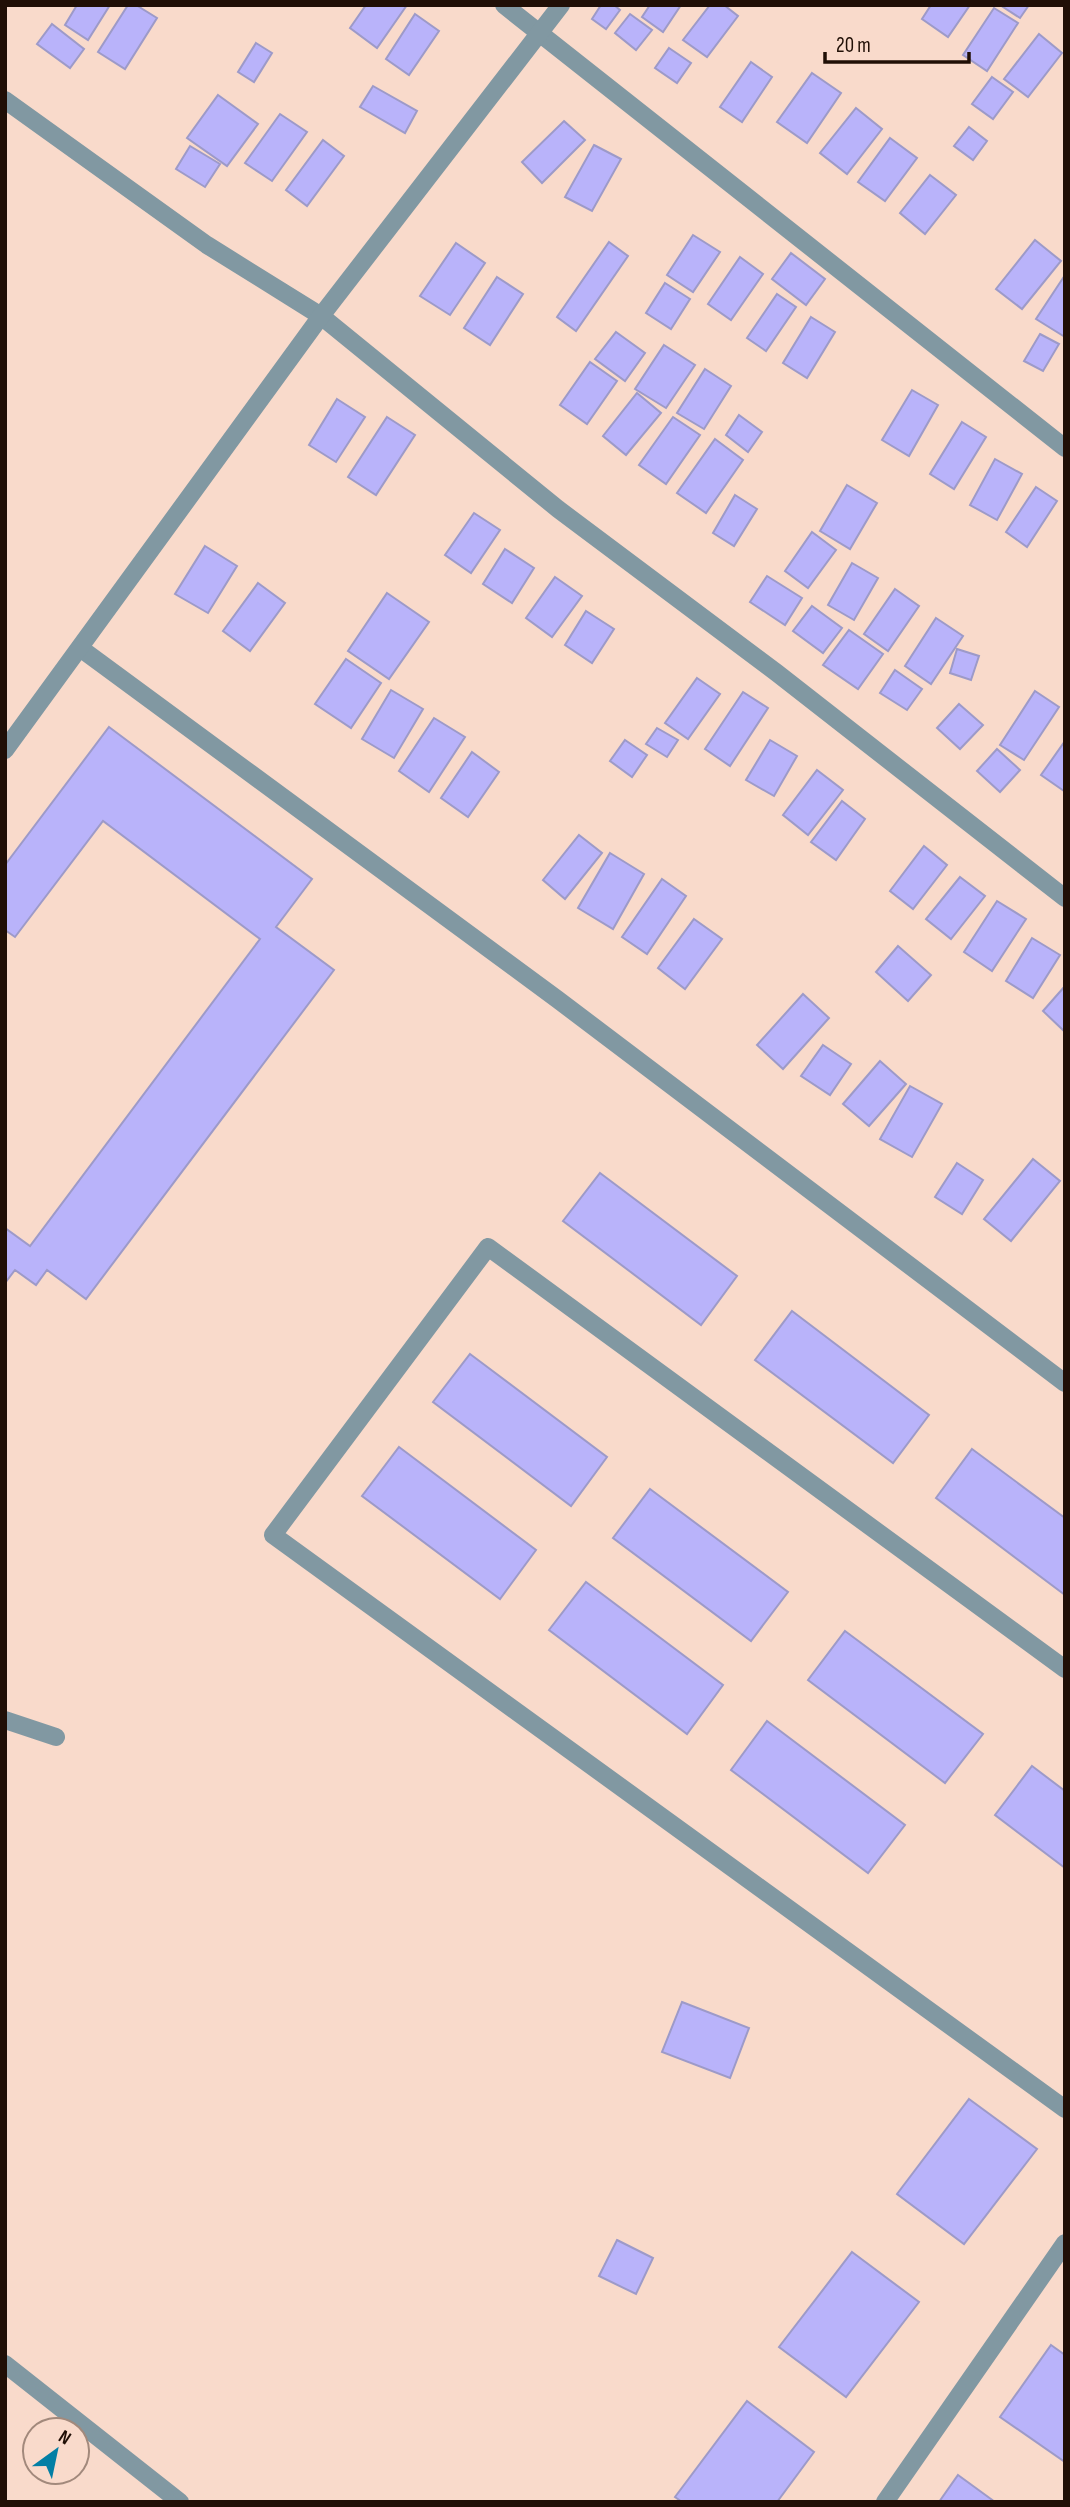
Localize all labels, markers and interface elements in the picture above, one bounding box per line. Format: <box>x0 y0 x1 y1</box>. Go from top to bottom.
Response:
scale bar <box>825 21 968 65</box>
text: 20 m <box>836 33 871 58</box>
north arrow <box>21 2416 91 2486</box>
text: N <box>54 2426 75 2450</box>

